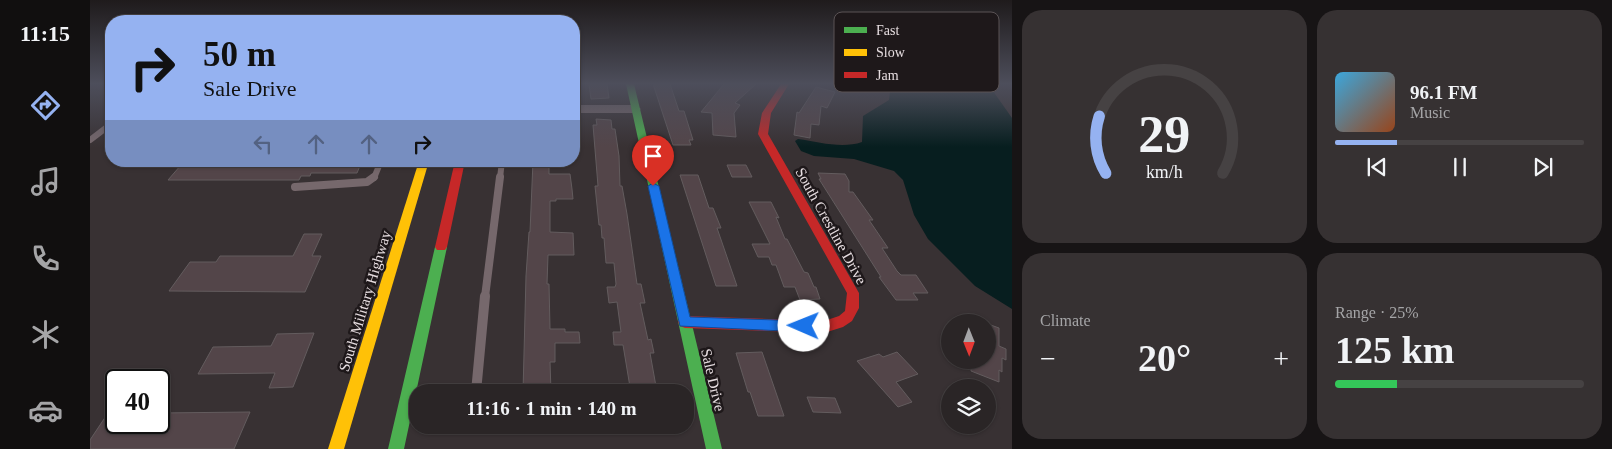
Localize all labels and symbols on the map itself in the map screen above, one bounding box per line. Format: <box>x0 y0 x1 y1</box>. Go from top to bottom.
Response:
legend <box>834 12 999 92</box>
text: Fast <box>876 23 899 38</box>
text: Slow <box>876 45 906 60</box>
text: Jam <box>876 68 899 83</box>
pin <box>632 135 674 186</box>
street label: South Crestline Drive <box>792 165 870 287</box>
street label: South Military Highway <box>336 228 394 373</box>
position arrow <box>777 299 829 351</box>
north arrow <box>941 314 996 369</box>
street label: Sale Drive <box>698 347 728 413</box>
speed limit sign: 40 <box>105 369 170 434</box>

